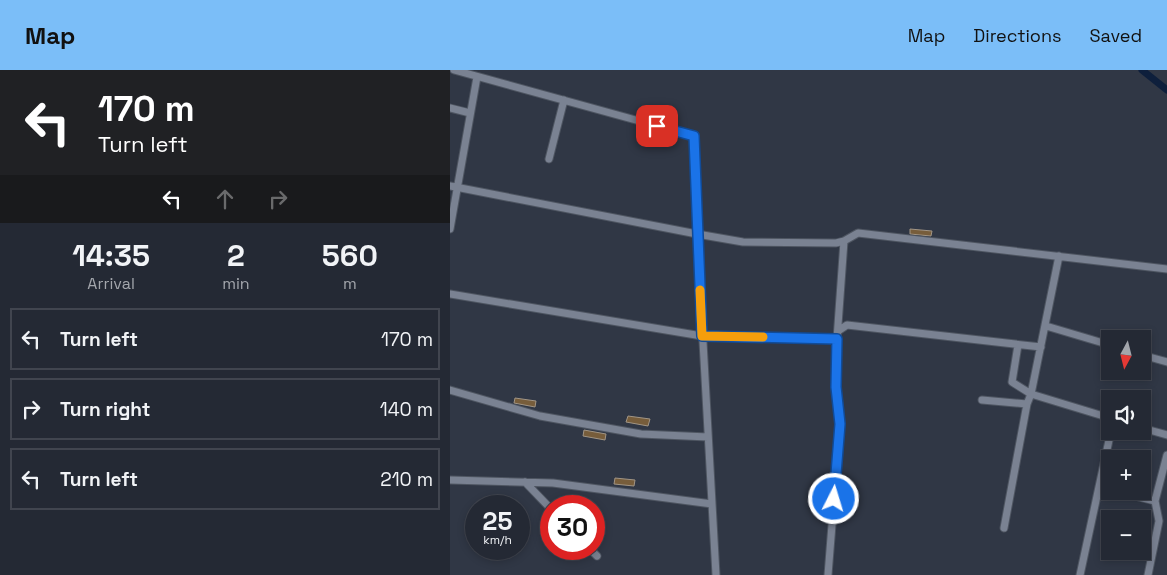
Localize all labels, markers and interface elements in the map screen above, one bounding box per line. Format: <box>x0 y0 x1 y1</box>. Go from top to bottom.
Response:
text: Map <box>25 20 75 51</box>
text: Map <box>908 24 945 47</box>
text: Directions <box>973 24 1062 47</box>
text: Saved <box>1090 24 1142 47</box>
text: 170 m <box>98 87 195 131</box>
icon: left <box>15 90 80 155</box>
pin <box>636 105 678 147</box>
icon: arrive <box>643 112 671 140</box>
text: Turn left <box>98 130 188 158</box>
icon: left <box>158 185 186 213</box>
icon: ahead <box>211 185 239 213</box>
icon: right <box>264 185 292 213</box>
text: 14:35 <box>72 236 150 275</box>
text: 2 <box>227 236 245 275</box>
text: 560 <box>322 236 378 275</box>
text: Arrival <box>87 273 135 294</box>
text: min <box>222 273 250 294</box>
text: m <box>343 273 357 294</box>
icon: left <box>17 325 45 353</box>
text: Turn left <box>60 327 138 352</box>
text: 170 m <box>381 327 433 352</box>
north arrow <box>1101 330 1151 380</box>
map controls <box>1101 330 1151 560</box>
button: sound <box>1101 390 1151 440</box>
icon: right <box>17 395 45 423</box>
text: Turn right <box>60 397 150 422</box>
text: 140 m <box>380 397 433 422</box>
button: + <box>1101 450 1151 500</box>
icon: left <box>17 465 45 493</box>
text: Turn left <box>60 467 138 492</box>
text: 210 m <box>380 467 433 492</box>
position arrow <box>807 472 859 524</box>
speed limit sign: 30 <box>540 495 605 560</box>
text: 25 <box>483 505 512 537</box>
button: − <box>1101 510 1151 560</box>
text: km/h <box>483 532 512 548</box>

